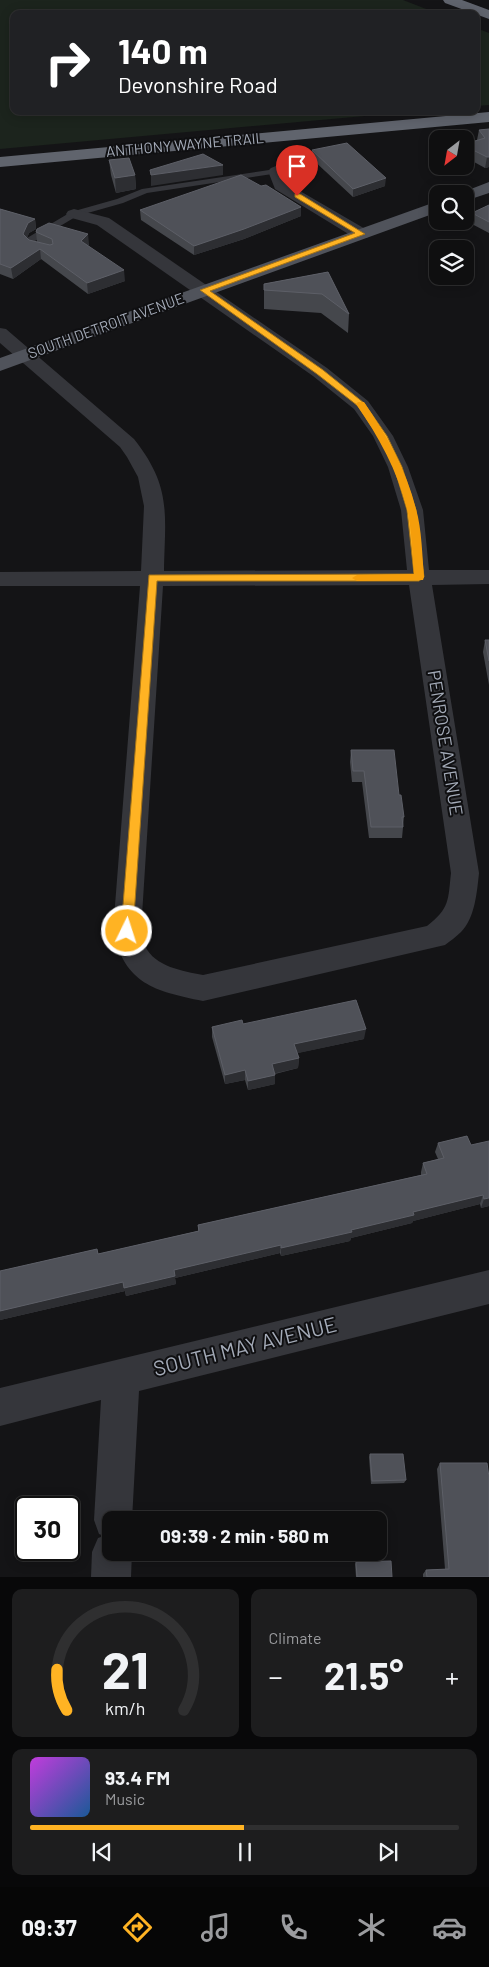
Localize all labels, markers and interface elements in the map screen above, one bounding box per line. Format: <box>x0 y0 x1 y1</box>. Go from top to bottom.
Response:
text: 140 m <box>118 29 208 71</box>
icon: right <box>35 30 100 95</box>
text: Devonshire Road <box>118 71 278 97</box>
street label: ANTHONY WAYNE TRAIL <box>105 128 265 160</box>
north arrow <box>429 130 474 175</box>
map controls <box>429 130 474 285</box>
pin <box>276 145 318 196</box>
icon: arrive <box>283 152 311 180</box>
button: search <box>429 185 474 230</box>
button: layers <box>429 240 474 285</box>
street label: SOUTH DETROIT AVENUE <box>25 288 186 362</box>
street label: PENROSE AVENUE <box>424 669 468 817</box>
position arrow <box>100 904 152 956</box>
street label: SOUTH MAY AVENUE <box>150 1311 339 1380</box>
speed limit sign: 30 <box>15 1496 80 1561</box>
text: 09:39 · 2 min · 580 m <box>160 1524 329 1547</box>
text: Climate <box>269 1628 321 1647</box>
text: 21 <box>102 1637 149 1699</box>
text: 21.5° <box>324 1652 404 1698</box>
text: − <box>269 1659 283 1693</box>
text: + <box>445 1659 459 1693</box>
text: km/h <box>105 1697 145 1719</box>
text: 93.4 FM <box>105 1766 170 1789</box>
text: Music <box>105 1789 145 1808</box>
icon: previous <box>88 1838 116 1866</box>
icon: pause <box>231 1838 259 1866</box>
icon: next <box>374 1838 402 1866</box>
icon: directions <box>120 1910 155 1945</box>
icon: music <box>198 1910 233 1945</box>
icon: phone <box>276 1910 311 1945</box>
icon: climate <box>354 1910 389 1945</box>
icon: car <box>432 1910 467 1945</box>
text: 09:37 <box>22 1914 77 1940</box>

